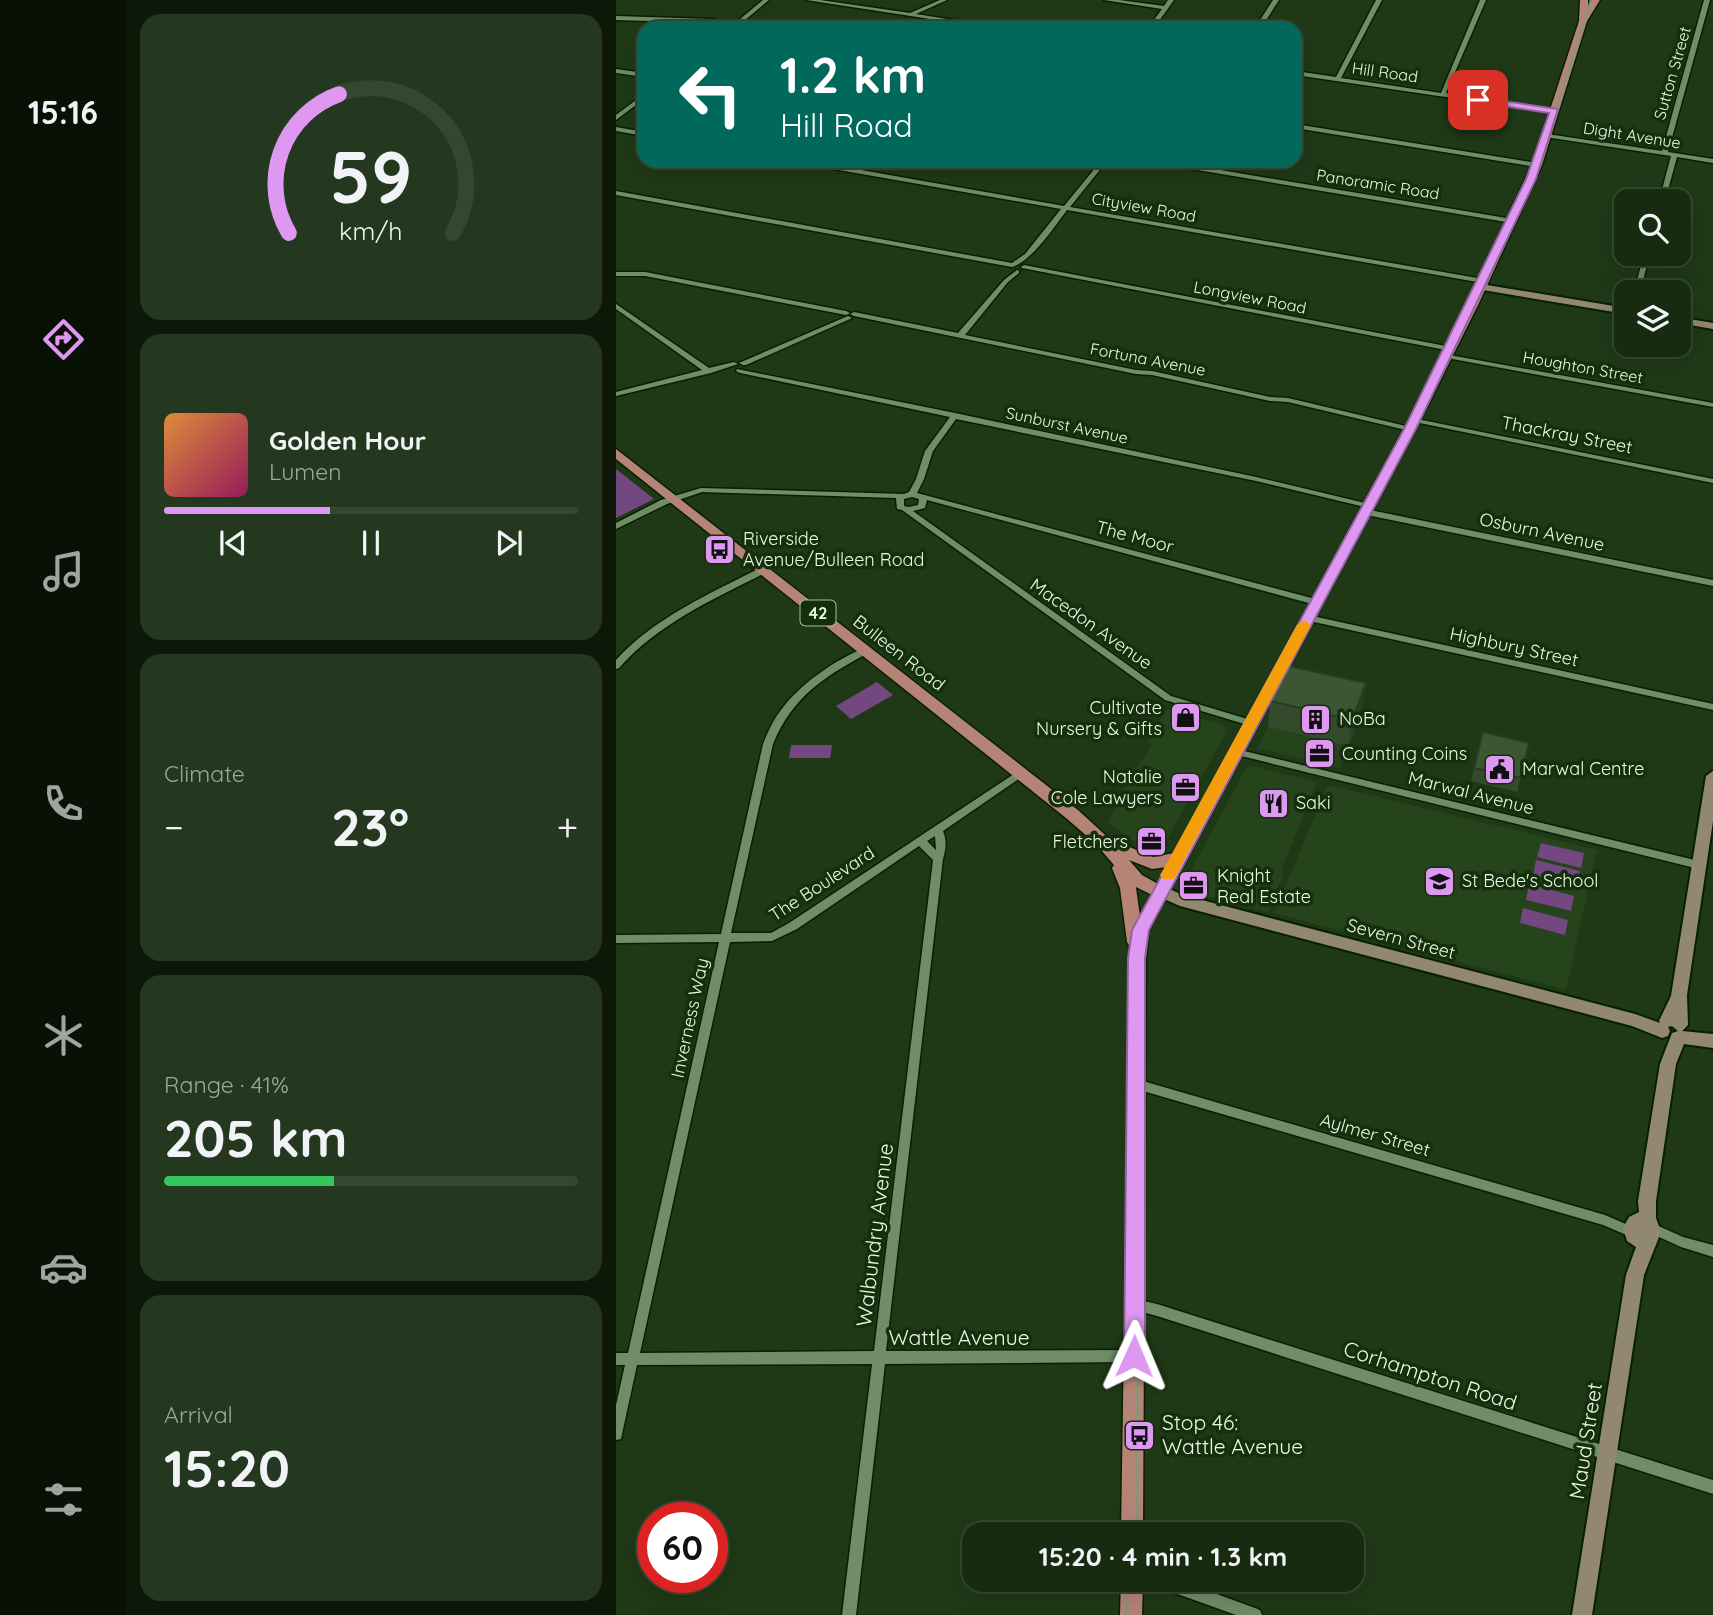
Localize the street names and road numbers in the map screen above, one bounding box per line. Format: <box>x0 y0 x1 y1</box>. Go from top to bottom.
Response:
street label: Sutton Street <box>1649 24 1695 122</box>
street label: Hill Road <box>1351 57 1419 87</box>
street label: Dight Avenue <box>1582 117 1682 153</box>
street label: Panoramic Road <box>1315 164 1441 204</box>
street label: Cityview Road <box>1090 188 1198 226</box>
street label: Longview Road <box>1192 276 1308 318</box>
street label: Fortuna Avenue <box>1089 338 1207 380</box>
street label: Houghton Street <box>1521 347 1645 387</box>
street label: Sunburst Avenue <box>1004 402 1130 448</box>
street label: Thackray Street <box>1500 411 1635 458</box>
street label: Osburn Avenue <box>1478 507 1607 556</box>
street label: The Moor <box>1094 515 1177 558</box>
street label: Macedon Avenue <box>1026 573 1157 674</box>
road number: 42 <box>800 600 836 626</box>
street label: Bulleen Road <box>849 610 950 696</box>
street label: Highbury Street <box>1448 622 1580 671</box>
street label: Marwal Avenue <box>1406 766 1536 819</box>
street label: The Boulevard <box>765 841 879 926</box>
street label: Severn Street <box>1344 913 1458 964</box>
street label: Inverness Way <box>666 956 713 1080</box>
street label: Aylmer Street <box>1318 1108 1433 1161</box>
street label: Walbundry Avenue <box>850 1142 898 1328</box>
street label: Wattle Avenue <box>888 1324 1030 1350</box>
street label: Corhampton Road <box>1340 1335 1520 1415</box>
street label: Maud Street <box>1563 1381 1607 1501</box>

